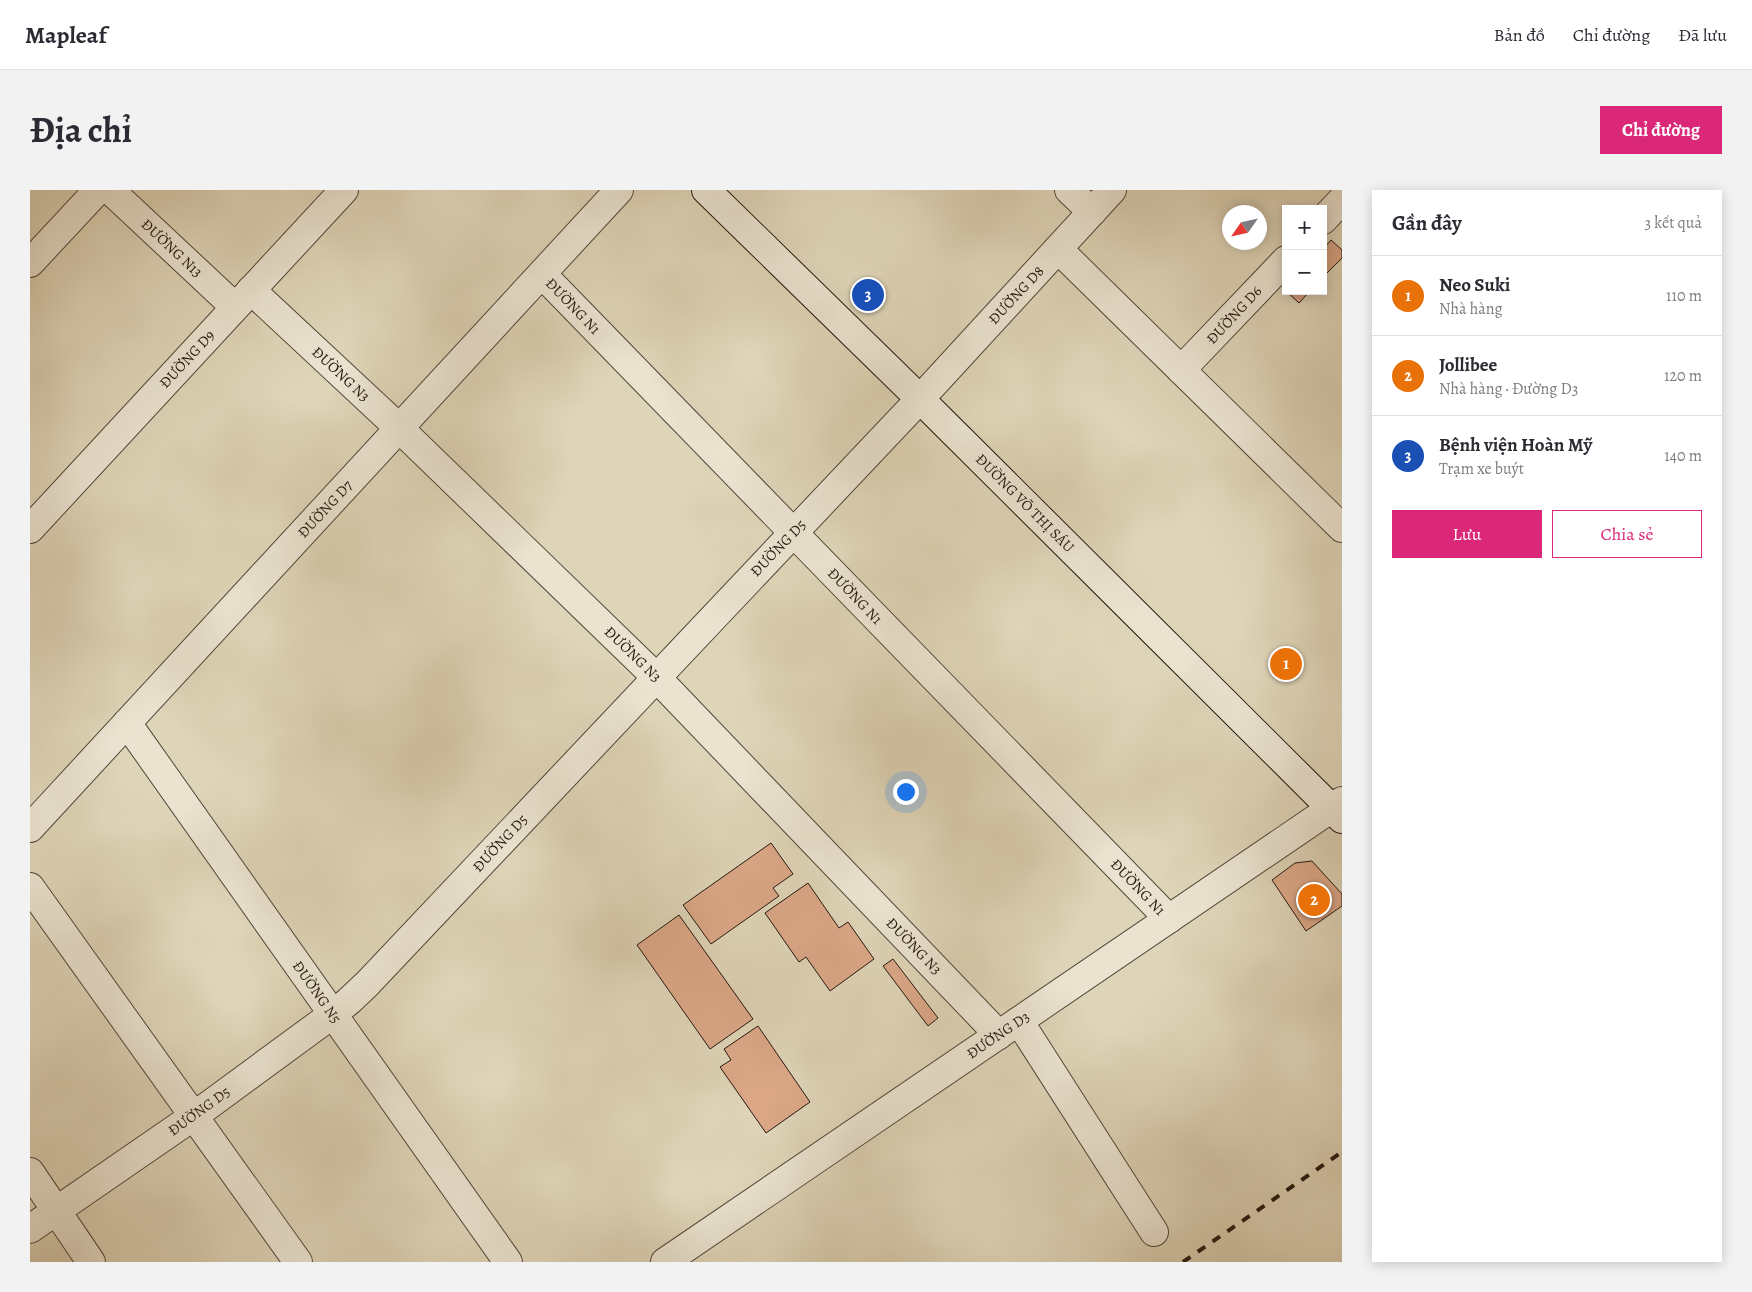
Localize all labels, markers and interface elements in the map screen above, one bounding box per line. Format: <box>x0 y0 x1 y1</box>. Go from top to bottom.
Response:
text: Mapleaf <box>25 19 107 51</box>
text: Bản đồ <box>1494 23 1545 47</box>
text: Chỉ đường <box>1573 23 1650 47</box>
text: Đã lưu <box>1678 23 1727 47</box>
text: Địa chỉ <box>30 106 132 154</box>
button: Chỉ đường <box>1600 106 1722 154</box>
north arrow <box>1222 205 1267 250</box>
map controls <box>1282 205 1327 295</box>
button: + <box>1282 205 1327 250</box>
text: Gần đây <box>1392 209 1462 237</box>
text: 3 kết quả <box>1645 212 1702 234</box>
street label: ĐƯỜNG N13 <box>137 214 207 282</box>
button: − <box>1282 250 1327 295</box>
street label: ĐƯỜNG D8 <box>984 261 1048 329</box>
text: Neo Suki <box>1439 272 1510 298</box>
street label: ĐƯỜNG N1 <box>541 273 605 339</box>
pin: 3 <box>852 276 884 314</box>
street label: ĐƯỜNG D6 <box>1202 281 1266 348</box>
text: 1 <box>1405 285 1411 307</box>
text: 110 m <box>1666 285 1702 307</box>
text: Nhà hàng <box>1439 298 1502 320</box>
street label: ĐƯỜNG D9 <box>155 325 219 392</box>
street label: ĐƯỜNG N3 <box>308 342 374 406</box>
text: Jollibee <box>1439 352 1497 378</box>
text: 2 <box>1404 365 1412 387</box>
text: 120 m <box>1664 365 1702 387</box>
text: Nhà hàng · Đường D3 <box>1439 378 1578 400</box>
text: Bệnh viện Hoàn Mỹ <box>1439 432 1592 458</box>
text: 3 <box>1405 445 1411 467</box>
text: 140 m <box>1664 445 1702 467</box>
street label: ĐƯỜNG VÕ THỊ SÁU <box>971 449 1079 557</box>
text: Trạm xe buýt <box>1439 458 1524 480</box>
street label: ĐƯỜNG D7 <box>293 475 357 542</box>
button: Lưu <box>1392 510 1542 558</box>
button: Chia sẻ <box>1552 510 1702 558</box>
street label: ĐƯỜNG D5 <box>746 515 810 581</box>
street label: ĐƯỜNG N1 <box>823 563 887 629</box>
street label: ĐƯỜNG N3 <box>600 622 666 686</box>
pin: 1 <box>1270 645 1302 683</box>
your location <box>893 779 919 805</box>
street label: ĐƯỜNG D5 <box>468 810 532 876</box>
street label: ĐƯỜNG N1 <box>1106 854 1170 920</box>
pin: 2 <box>1298 881 1330 919</box>
street label: ĐƯỜNG N3 <box>882 913 946 979</box>
street label: ĐƯỜNG N5 <box>288 957 346 1027</box>
street label: ĐƯỜNG D3 <box>962 1007 1034 1063</box>
street label: ĐƯỜNG D5 <box>164 1082 234 1140</box>

